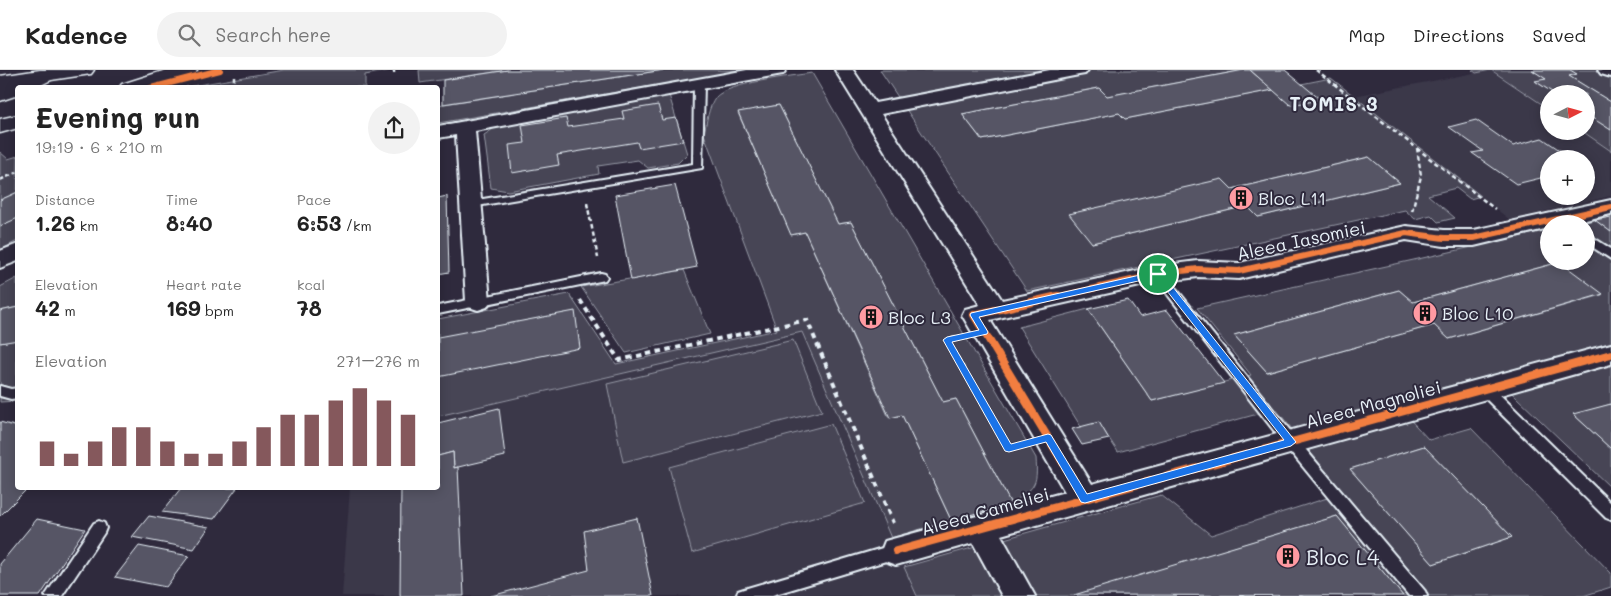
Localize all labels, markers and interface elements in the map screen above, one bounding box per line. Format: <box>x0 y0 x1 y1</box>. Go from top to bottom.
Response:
search box <box>157 12 507 57</box>
text: Kadence <box>25 19 127 50</box>
icon: search <box>175 21 203 49</box>
text: Search here <box>215 22 331 47</box>
text: Map <box>1348 23 1385 47</box>
text: Directions <box>1413 23 1505 47</box>
text: Saved <box>1533 23 1586 47</box>
north arrow <box>1540 85 1595 140</box>
map controls <box>1540 85 1595 270</box>
district label: TOMIS 3 <box>1290 91 1378 116</box>
text: Evening run <box>35 99 200 135</box>
button: share <box>368 102 420 154</box>
text: 19:19 · 6 × 210 m <box>35 136 163 157</box>
button: + <box>1540 150 1595 205</box>
building icon: Bloc L11 <box>1228 185 1254 211</box>
place label: Bloc L11 <box>1258 186 1326 210</box>
text: Distance <box>35 190 95 209</box>
text: Time <box>166 190 198 209</box>
text: Pace <box>297 190 331 209</box>
text: 1.26 <box>35 209 75 236</box>
text: 8:40 <box>166 209 213 236</box>
text: 6:53 <box>297 209 341 236</box>
street label: Aleea Iasomiei <box>1234 215 1368 265</box>
button: − <box>1540 215 1595 270</box>
text: km <box>75 216 98 235</box>
text: /km <box>341 216 372 235</box>
pin <box>1137 253 1179 295</box>
icon: arrive <box>1144 260 1172 288</box>
text: Elevation <box>35 275 98 294</box>
text: Heart rate <box>166 275 242 294</box>
text: kcal <box>297 275 325 294</box>
text: 42 <box>35 294 60 321</box>
text: 169 <box>166 294 201 321</box>
text: 78 <box>297 294 322 321</box>
building icon: Bloc L10 <box>1412 300 1438 326</box>
text: m <box>60 301 76 320</box>
text: bpm <box>201 301 234 320</box>
place label: Bloc L10 <box>1442 301 1513 325</box>
building icon: Bloc L3 <box>858 304 884 330</box>
place label: Bloc L3 <box>888 305 951 329</box>
text: Elevation <box>35 350 107 371</box>
text: 271–276 m <box>337 350 420 371</box>
street label: Aleea Magnoliei <box>1302 374 1444 434</box>
street label: Aleea Cameliei <box>918 481 1052 541</box>
building icon: Bloc L4 <box>1275 543 1301 569</box>
place label: Bloc L4 <box>1306 543 1380 570</box>

